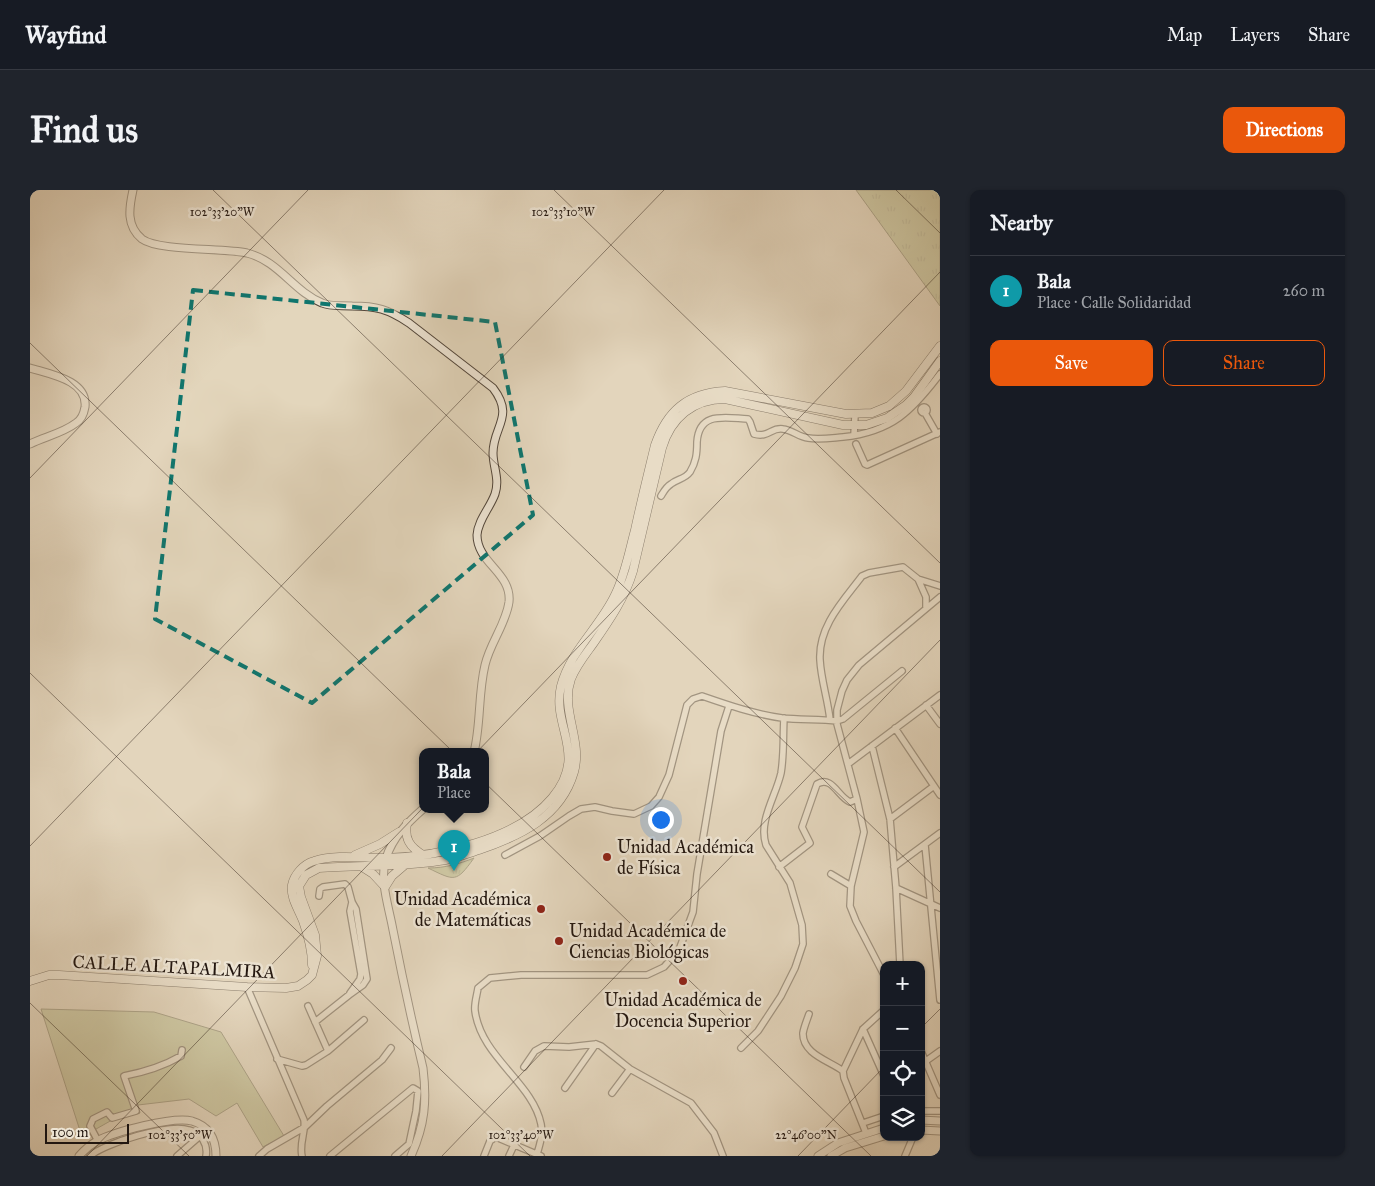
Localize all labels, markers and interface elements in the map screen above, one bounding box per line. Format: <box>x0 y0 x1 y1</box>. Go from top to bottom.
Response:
text: Wayfind <box>25 20 107 50</box>
text: Map <box>1167 24 1202 46</box>
text: Layers <box>1230 24 1280 46</box>
text: Share <box>1308 24 1350 46</box>
button: Directions <box>1223 107 1345 153</box>
text: Find us <box>30 109 138 152</box>
text: 102°33'20"W <box>190 205 255 219</box>
text: 102°33'10"W <box>531 205 595 219</box>
text: Nearby <box>990 210 1053 236</box>
text: Bala <box>1037 270 1071 293</box>
text: 1 <box>1003 281 1009 300</box>
text: 260 m <box>1283 281 1325 300</box>
text: Place · Calle Solidaridad <box>1037 293 1191 312</box>
button: Save <box>990 340 1153 386</box>
button: Share <box>1163 340 1325 386</box>
popup <box>419 748 489 813</box>
text: Bala <box>437 760 471 783</box>
text: Place <box>437 783 471 802</box>
your location <box>648 807 674 833</box>
pin: 1 <box>438 830 470 871</box>
place label: Unidad Académica de Física <box>617 836 754 879</box>
marker: Unidad Académica de Física <box>601 851 613 863</box>
place label: Unidad Académica de Matemáticas <box>394 888 531 931</box>
marker: Unidad Académica de Matemáticas <box>535 903 547 915</box>
place label: Unidad Académica de Ciencias Biológicas <box>569 920 726 964</box>
marker: Unidad Académica de Ciencias Biológicas <box>553 935 565 947</box>
street label: CALLE ALTAPALMIRA <box>72 951 276 983</box>
map controls <box>880 961 925 1141</box>
button: + <box>880 961 925 1006</box>
marker: Unidad Académica de Docencia Superior <box>677 975 689 987</box>
place label: Unidad Académica de Docencia Superior <box>604 989 762 1032</box>
button: − <box>880 1006 925 1051</box>
button: locate <box>880 1051 925 1096</box>
button: layers <box>880 1096 925 1141</box>
scale bar <box>45 1121 129 1144</box>
text: 100 m <box>52 1124 89 1141</box>
text: 102°33'50"W <box>148 1128 213 1142</box>
text: 102°33'40"W <box>488 1128 554 1142</box>
text: 22°46'00"N <box>775 1128 837 1142</box>

